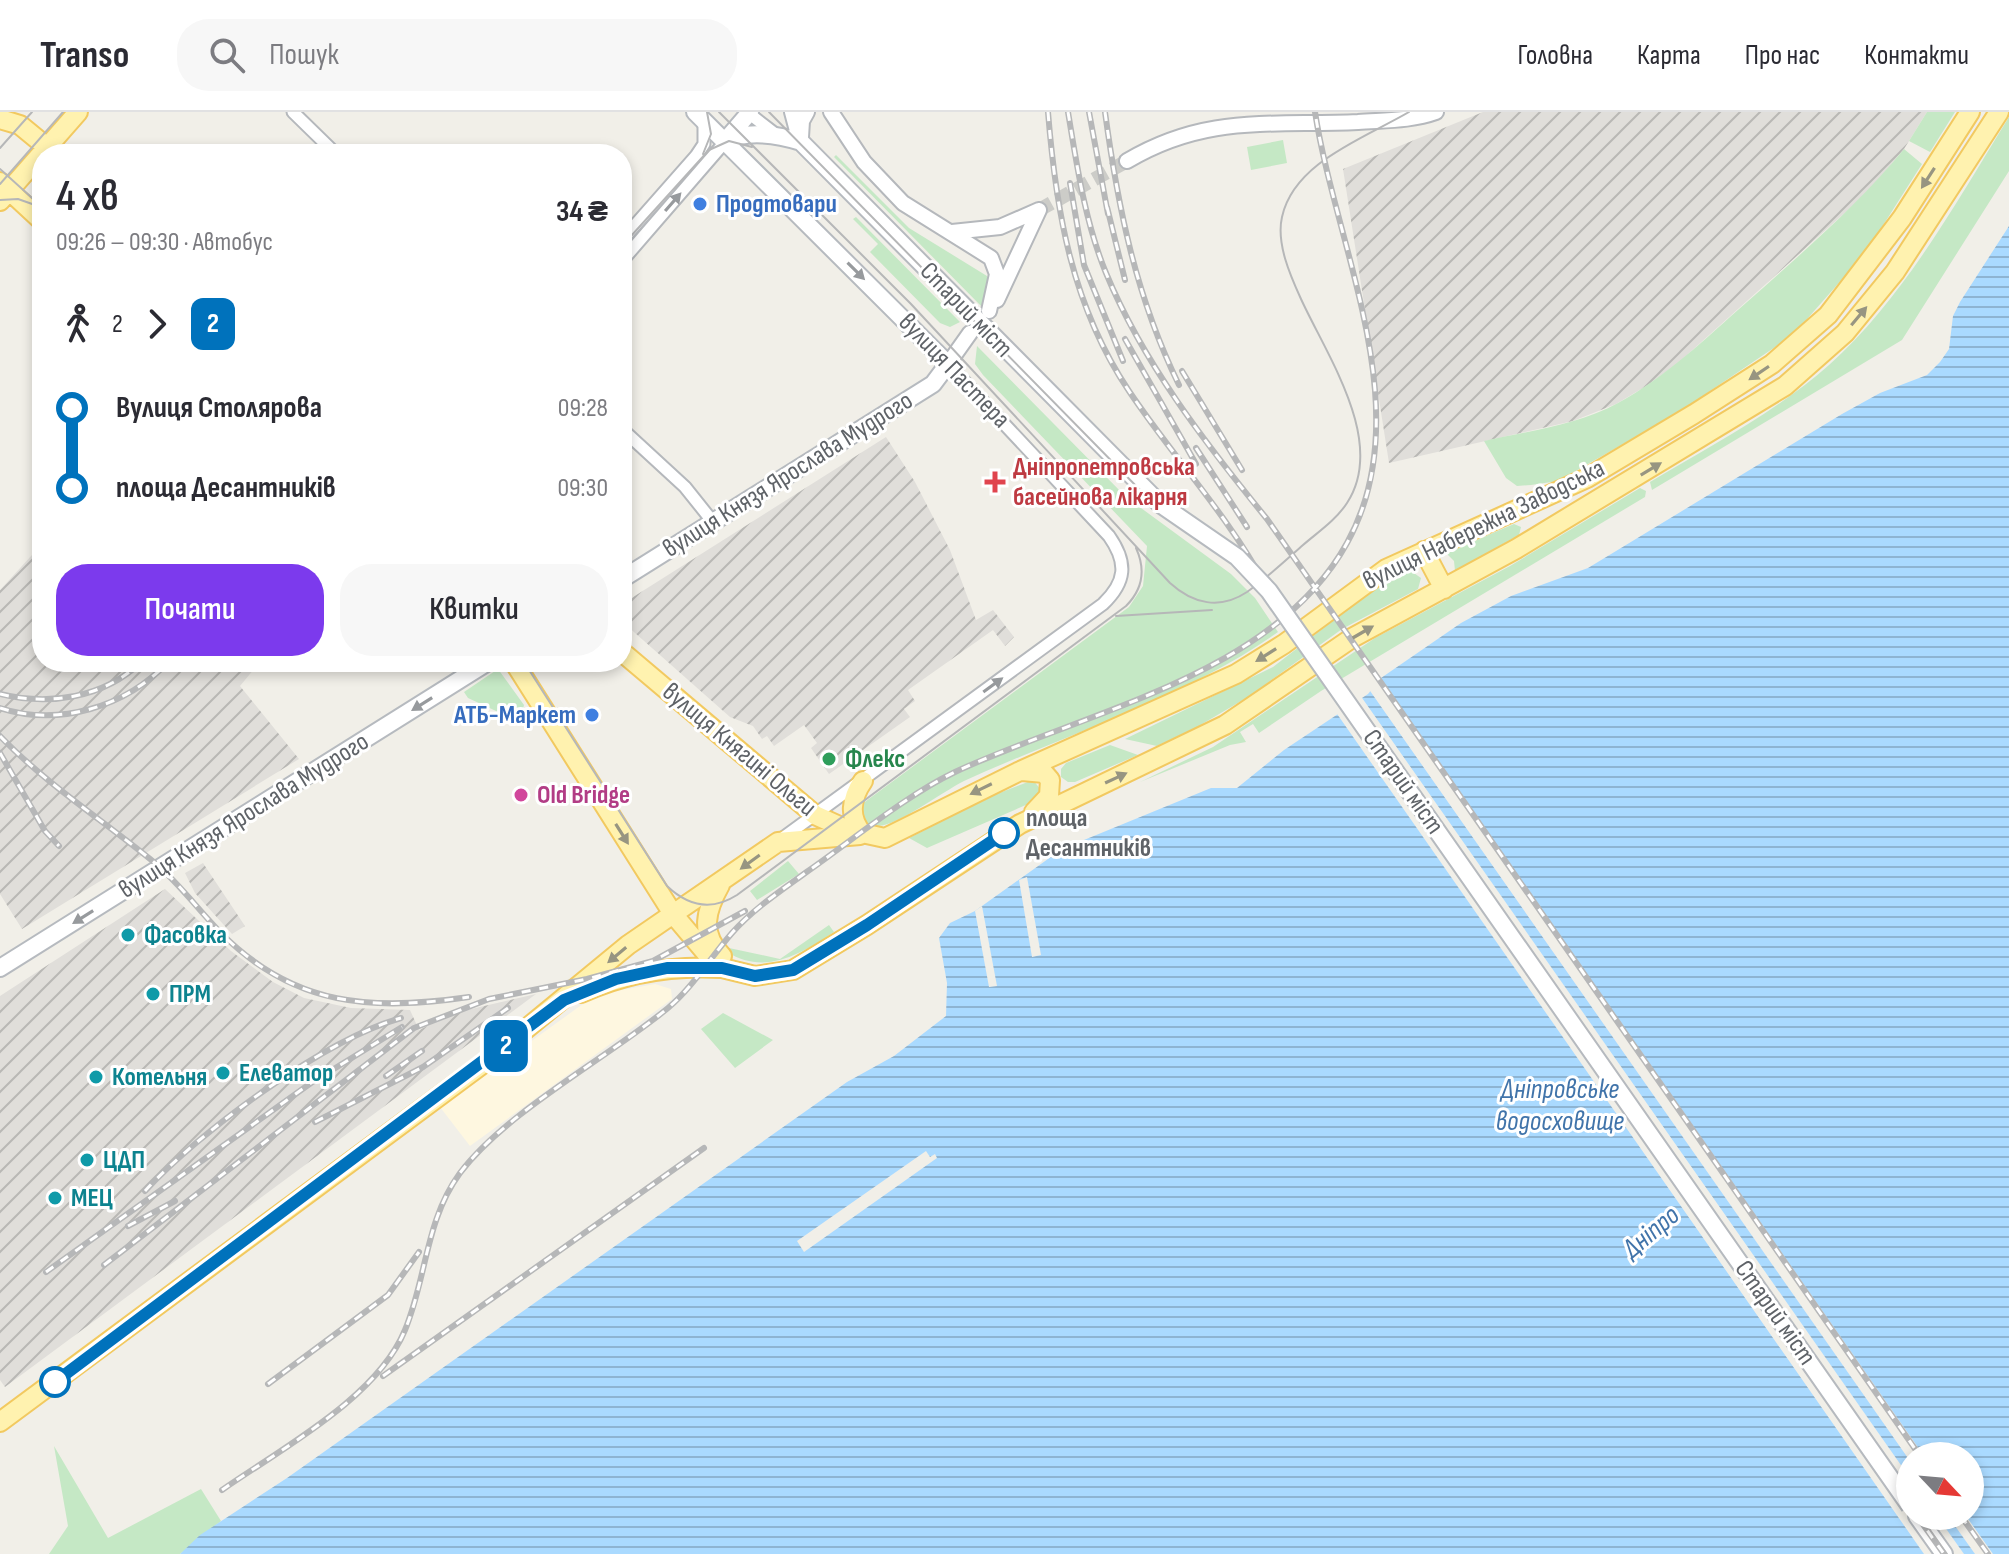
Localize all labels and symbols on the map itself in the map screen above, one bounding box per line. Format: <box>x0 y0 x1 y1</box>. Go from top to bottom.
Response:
one-way arrow <box>1921 167 1935 189</box>
place label: Продтовари <box>716 189 837 220</box>
one-way arrow <box>664 193 682 212</box>
marker: Продтовари <box>691 195 709 213</box>
street label: Старий міст <box>913 256 1019 364</box>
one-way arrow <box>846 261 865 280</box>
one-way arrow <box>1850 306 1867 326</box>
street label: вулиця Пастера <box>892 307 1016 435</box>
one-way arrow <box>1749 365 1770 380</box>
street label: вулиця Князя Ярослава Мудрого <box>657 385 919 565</box>
place label: Дніпропетровська басейнова лікарня <box>1013 452 1195 513</box>
street label: вулиця Набережна Заводська <box>1358 453 1610 597</box>
one-way arrow <box>1640 462 1662 476</box>
marker: Дніпропетровська басейнова лікарня <box>984 471 1006 493</box>
one-way arrow <box>1352 625 1374 639</box>
one-way arrow <box>1256 648 1277 663</box>
street label: вулиця Княгині Ольги <box>656 677 822 823</box>
one-way arrow <box>983 678 1004 693</box>
one-way arrow <box>411 696 432 711</box>
place label: АТБ-Маркет <box>453 700 576 731</box>
marker: АТБ-Маркет <box>583 706 601 724</box>
street label: Старий міст <box>1356 724 1450 840</box>
street label: вулиця Князя Ярослава Мудрого <box>113 726 375 906</box>
place label: Флекс <box>845 744 905 775</box>
marker: Флекс <box>820 750 838 768</box>
one-way arrow <box>1104 772 1127 785</box>
place label: Old Bridge <box>537 780 630 811</box>
one-way arrow <box>969 783 992 796</box>
marker: Old Bridge <box>512 786 530 804</box>
place label: площа Десантників <box>1026 803 1151 864</box>
marker: площа Десантників <box>989 818 1019 848</box>
one-way arrow <box>615 823 629 845</box>
one-way arrow <box>739 854 761 870</box>
one-way arrow <box>72 909 94 923</box>
place label: Фасовка <box>144 920 227 951</box>
marker: Фасовка <box>119 926 137 944</box>
one-way arrow <box>607 946 627 963</box>
place label: ПРМ <box>169 979 211 1010</box>
marker: ПРМ <box>144 985 162 1003</box>
line badge: 2 <box>480 1020 532 1072</box>
place label: Елеватор <box>239 1058 333 1089</box>
place label: Котельня <box>112 1062 207 1093</box>
marker: Елеватор <box>214 1064 232 1082</box>
marker: Котельня <box>87 1068 105 1086</box>
water label: Дніпровське водосховище <box>1496 1073 1624 1138</box>
place label: ЦДП <box>103 1145 145 1176</box>
marker: ЦДП <box>78 1151 96 1169</box>
place label: МЕЦ <box>71 1183 113 1214</box>
marker: МЕЦ <box>46 1189 64 1207</box>
water label: Дніпро <box>1614 1198 1687 1267</box>
street label: Старий міст <box>1728 1255 1822 1371</box>
unlabelled marker <box>40 1367 70 1397</box>
north arrow <box>1896 1442 1984 1530</box>

